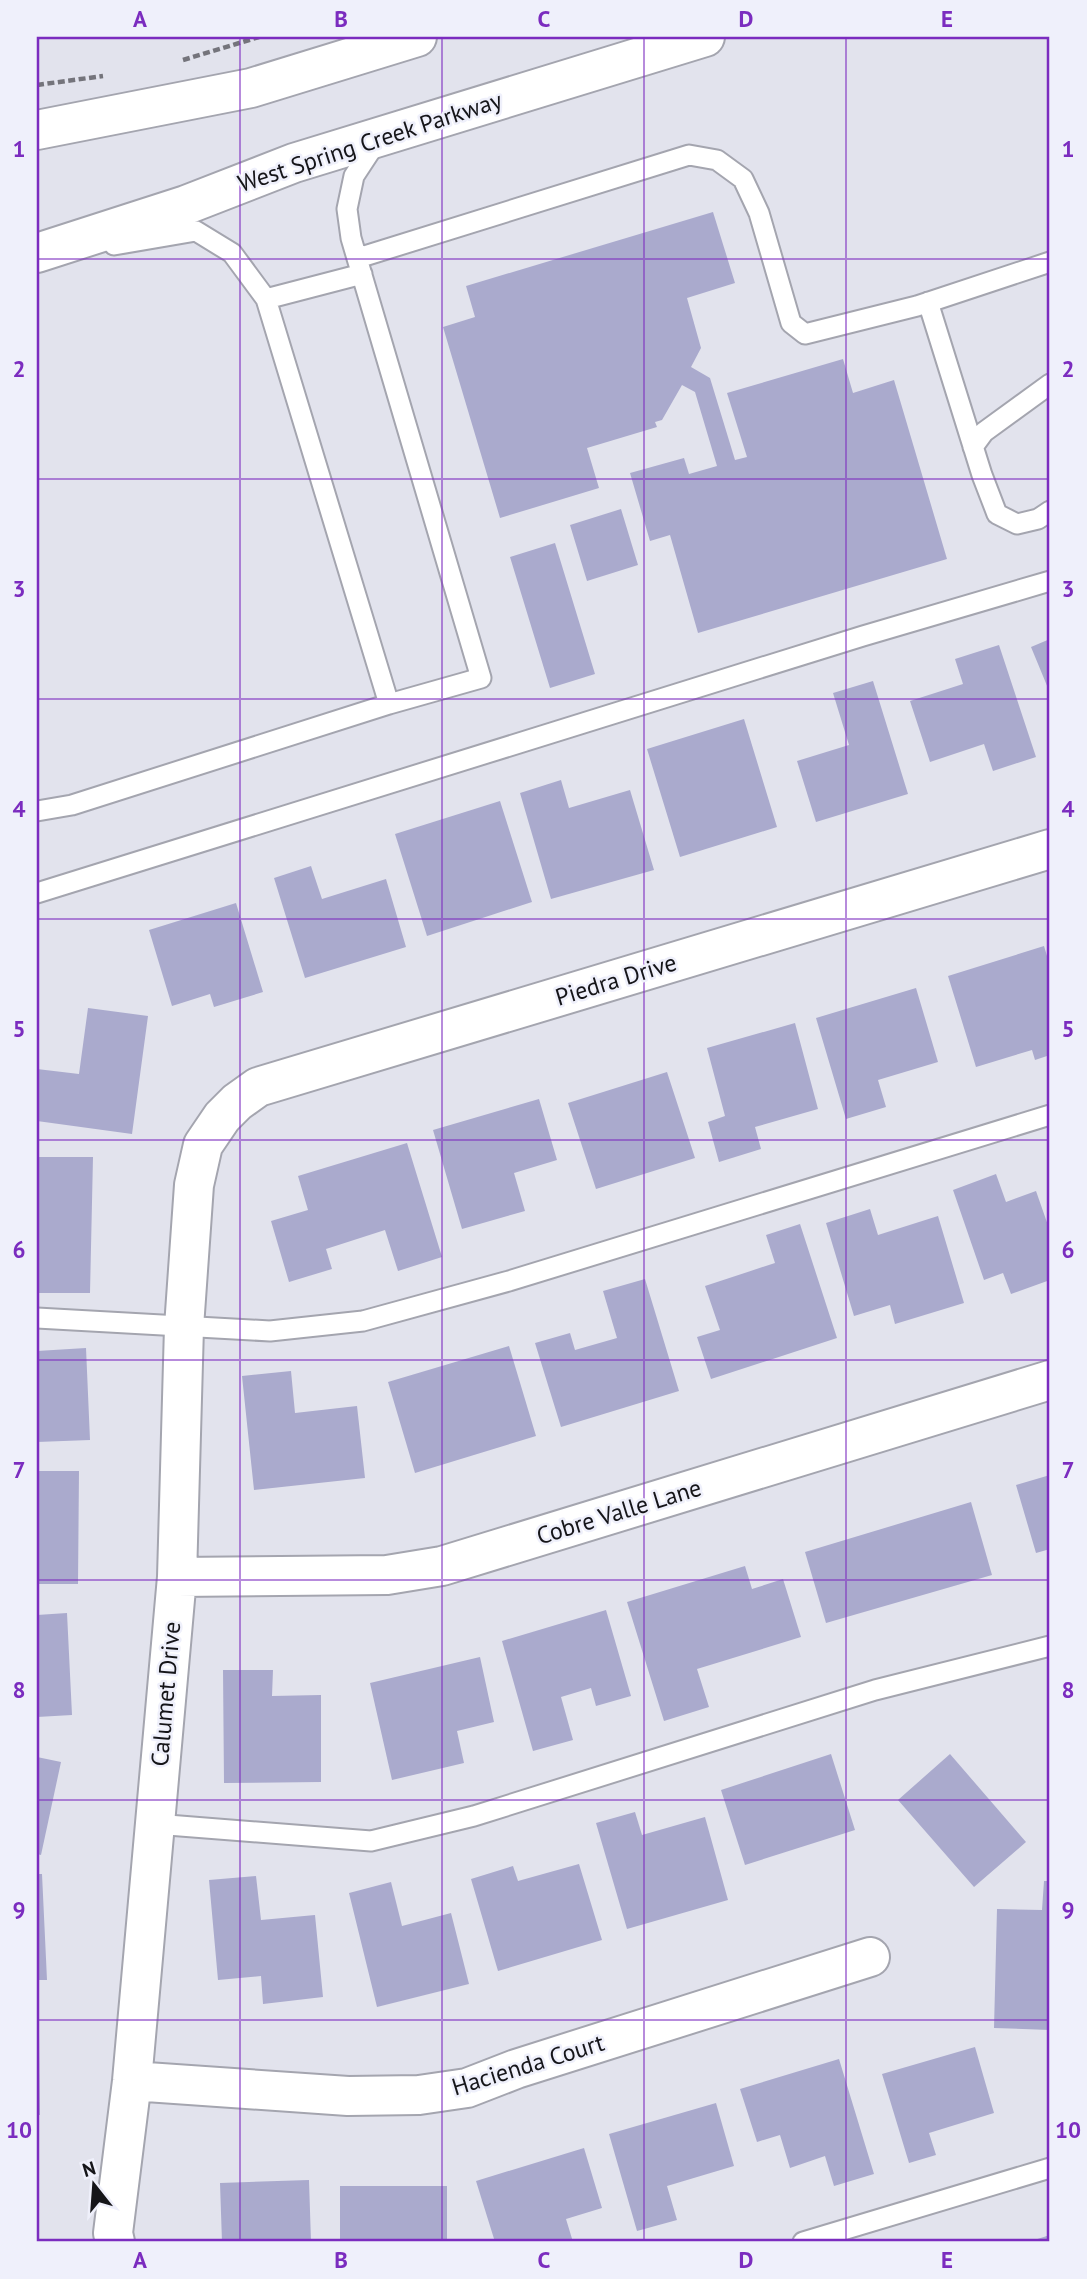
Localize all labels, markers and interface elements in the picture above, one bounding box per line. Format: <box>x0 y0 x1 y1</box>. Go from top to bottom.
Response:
text: A <box>133 4 147 33</box>
text: B <box>334 4 348 33</box>
text: C <box>538 4 551 33</box>
text: D <box>739 4 753 33</box>
text: E <box>941 4 953 33</box>
street label: West Spring Creek Parkway <box>234 84 506 199</box>
text: 1 <box>12 134 26 163</box>
text: 1 <box>1061 134 1075 163</box>
text: 2 <box>12 354 26 383</box>
text: 2 <box>1061 354 1075 383</box>
text: 3 <box>12 574 26 603</box>
text: 3 <box>1061 574 1075 603</box>
text: 4 <box>12 794 26 823</box>
text: 4 <box>1061 794 1075 823</box>
street label: Piedra Drive <box>551 946 680 1013</box>
text: 5 <box>12 1014 26 1043</box>
text: 5 <box>1061 1014 1075 1043</box>
text: 6 <box>12 1235 26 1264</box>
text: 6 <box>1061 1235 1075 1264</box>
text: 7 <box>12 1455 26 1484</box>
text: 7 <box>1061 1455 1075 1484</box>
street label: Cobre Valle Lane <box>533 1472 705 1551</box>
street label: Calumet Drive <box>144 1620 187 1768</box>
text: 8 <box>12 1675 26 1704</box>
text: 8 <box>1061 1675 1075 1704</box>
text: 9 <box>12 1895 26 1924</box>
text: 9 <box>1061 1895 1075 1924</box>
street label: Hacienda Court <box>448 2027 608 2102</box>
text: 10 <box>6 2115 32 2144</box>
text: 10 <box>1055 2115 1081 2144</box>
north arrow <box>60 2150 130 2220</box>
text: N <box>80 2155 99 2182</box>
text: A <box>133 2245 147 2274</box>
text: B <box>334 2245 348 2274</box>
text: C <box>538 2245 551 2274</box>
text: D <box>739 2245 753 2274</box>
text: E <box>941 2245 953 2274</box>

